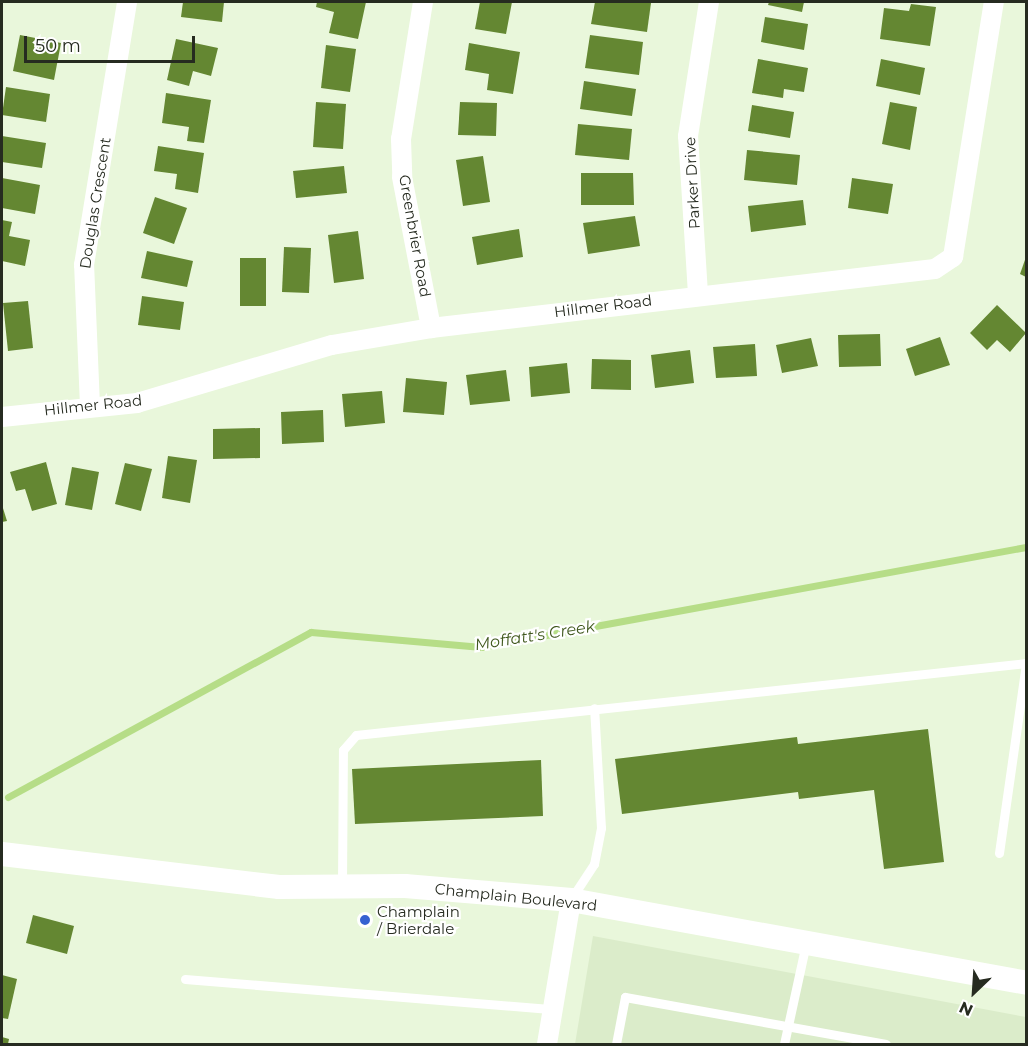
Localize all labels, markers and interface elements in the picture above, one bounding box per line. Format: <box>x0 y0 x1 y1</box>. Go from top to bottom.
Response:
scale bar <box>27 24 198 62</box>
text: 50 m <box>35 35 81 57</box>
street label: Douglas Crescent <box>76 136 114 270</box>
street label: Parker Drive <box>681 136 703 230</box>
street label: Greenbrier Road <box>395 173 435 299</box>
street label: Hillmer Road <box>553 291 653 321</box>
street label: Hillmer Road <box>43 391 143 419</box>
water label: Moffatt's Creek <box>474 617 596 655</box>
street label: Champlain Boulevard <box>434 880 598 914</box>
place label: Champlain / Brierdale <box>377 902 460 937</box>
marker: Champlain / Brierdale <box>358 913 372 927</box>
north arrow <box>944 962 1004 1022</box>
text: N <box>956 997 976 1020</box>

